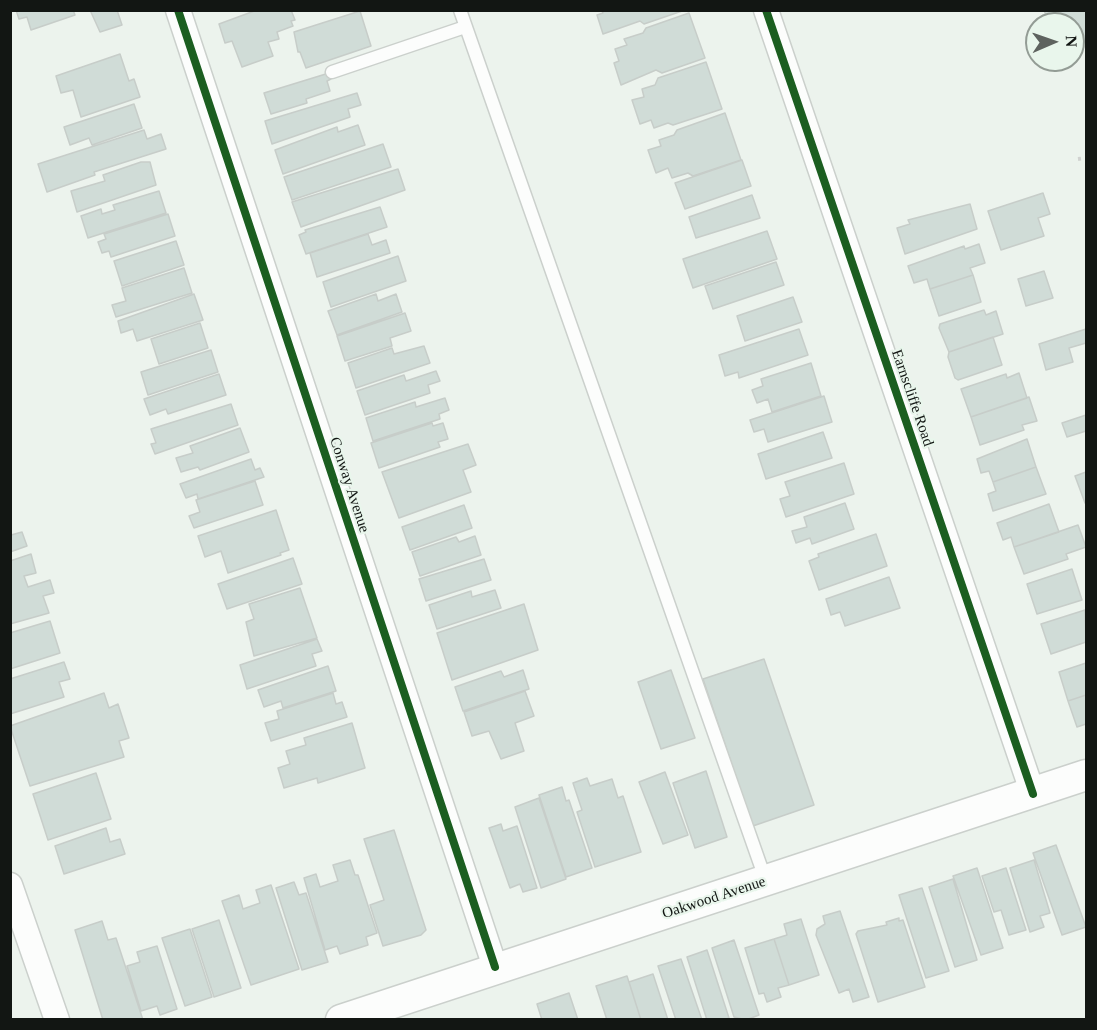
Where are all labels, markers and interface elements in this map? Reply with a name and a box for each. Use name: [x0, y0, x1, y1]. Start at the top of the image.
north arrow: [1025, 12, 1085, 72]
text: N: [1063, 35, 1080, 47]
street label: Earnscliffe Road: [887, 347, 937, 449]
street label: Conway Avenue: [325, 435, 373, 535]
street label: Oakwood Avenue: [660, 873, 768, 923]

